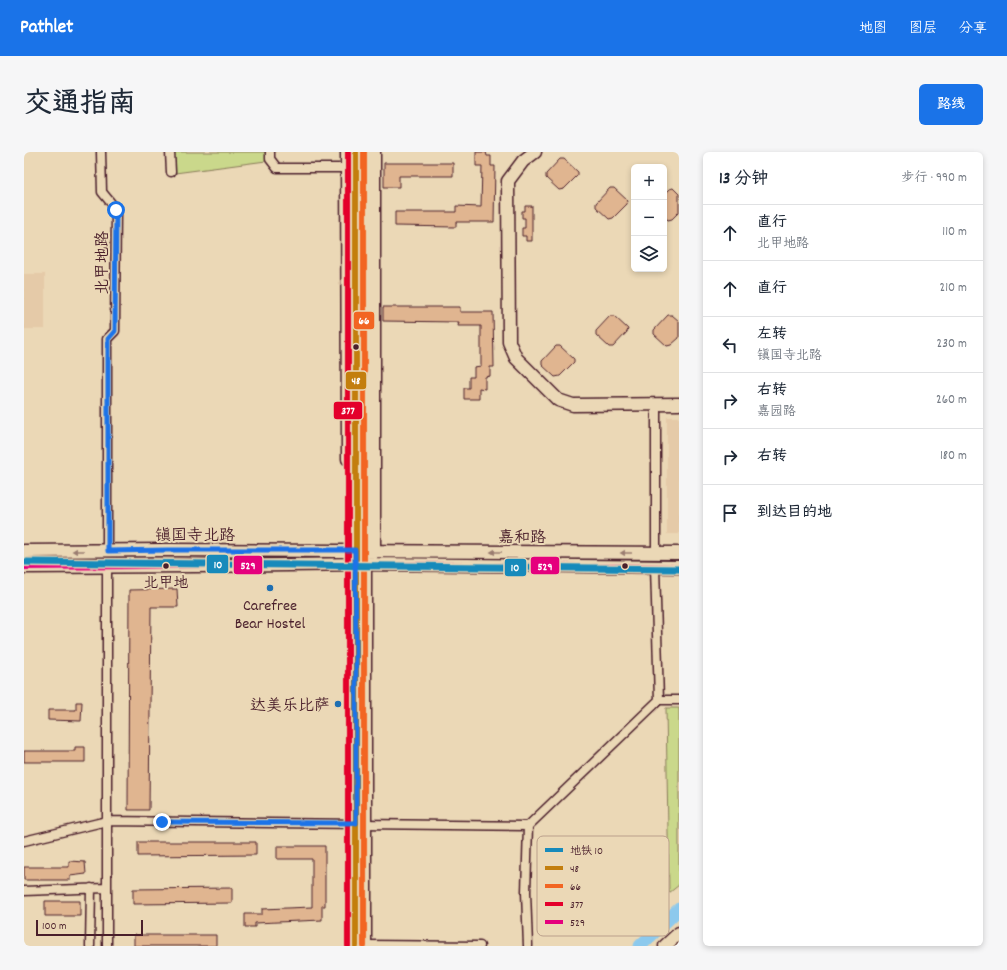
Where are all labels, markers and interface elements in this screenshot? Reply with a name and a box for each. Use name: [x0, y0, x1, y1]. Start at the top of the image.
text: Pathlet: [20, 15, 73, 42]
text: 地图: [859, 19, 887, 39]
text: 图层: [909, 19, 937, 39]
text: 分享: [959, 19, 987, 39]
button: 路线: [919, 84, 983, 125]
text: 交通指南: [24, 86, 136, 126]
map controls: [631, 164, 667, 272]
button: +: [631, 164, 667, 200]
text: 13 分钟: [719, 168, 768, 192]
text: 步行 · 990 m: [901, 169, 967, 188]
button: −: [631, 200, 667, 236]
route start: [107, 201, 125, 219]
text: 直行: [757, 212, 787, 234]
icon: ahead: [719, 222, 741, 244]
text: 110 m: [942, 223, 967, 242]
street label: 北甲地路: [92, 231, 115, 295]
text: 北甲地路: [757, 235, 809, 254]
button: layers: [631, 236, 667, 272]
icon: ahead: [719, 278, 741, 300]
text: 直行: [757, 278, 787, 300]
text: 210 m: [939, 279, 967, 298]
line badge: 66: [353, 311, 375, 330]
text: 66: [359, 314, 370, 330]
text: 左转: [757, 324, 787, 346]
icon: left: [719, 334, 741, 356]
text: 230 m: [937, 335, 967, 354]
unlabelled marker: [351, 342, 361, 352]
text: 镇国寺北路: [757, 347, 822, 366]
line badge: 48: [345, 371, 367, 390]
text: 48: [352, 374, 361, 390]
text: 右转: [757, 380, 787, 402]
icon: right: [719, 390, 741, 412]
text: 260 m: [936, 391, 967, 410]
line badge: 377: [333, 401, 363, 420]
text: 嘉园路: [757, 403, 796, 422]
text: 377: [341, 404, 355, 420]
icon: right: [719, 446, 741, 468]
text: 右转: [757, 446, 787, 468]
text: 180 m: [940, 447, 967, 466]
icon: arrive: [719, 502, 741, 524]
text: 到达目的地: [757, 502, 832, 524]
street label: 镇国寺北路: [155, 525, 235, 548]
street label: 嘉和路: [498, 527, 546, 550]
one-way arrow: [71, 548, 84, 554]
one-way arrow: [489, 549, 502, 555]
one-way arrow: [619, 550, 632, 556]
line badge: 10: [206, 554, 229, 574]
line badge: 529: [233, 555, 263, 575]
line badge: 529: [530, 556, 560, 575]
text: 10: [214, 558, 222, 574]
line badge: 10: [504, 558, 527, 577]
text: 529: [241, 559, 255, 575]
text: 529: [538, 560, 552, 576]
marker: 北甲地: [161, 561, 171, 571]
text: 10: [511, 561, 519, 577]
unlabelled marker: [620, 561, 630, 571]
place label: 北甲地: [143, 573, 189, 595]
marker: Carefree Bear Hostel: [265, 583, 275, 593]
place label: Carefree Bear Hostel: [235, 595, 305, 636]
place label: 达美乐比萨: [250, 695, 330, 718]
marker: 达美乐比萨: [333, 699, 343, 709]
route end: [153, 813, 171, 831]
legend: [537, 836, 669, 936]
text: 地铁 10: [570, 844, 603, 860]
text: 48: [570, 862, 579, 878]
text: 66: [570, 880, 581, 896]
text: 377: [570, 898, 583, 914]
text: 529: [570, 916, 585, 932]
scale bar: [36, 918, 143, 937]
text: 100 m: [42, 919, 66, 935]

